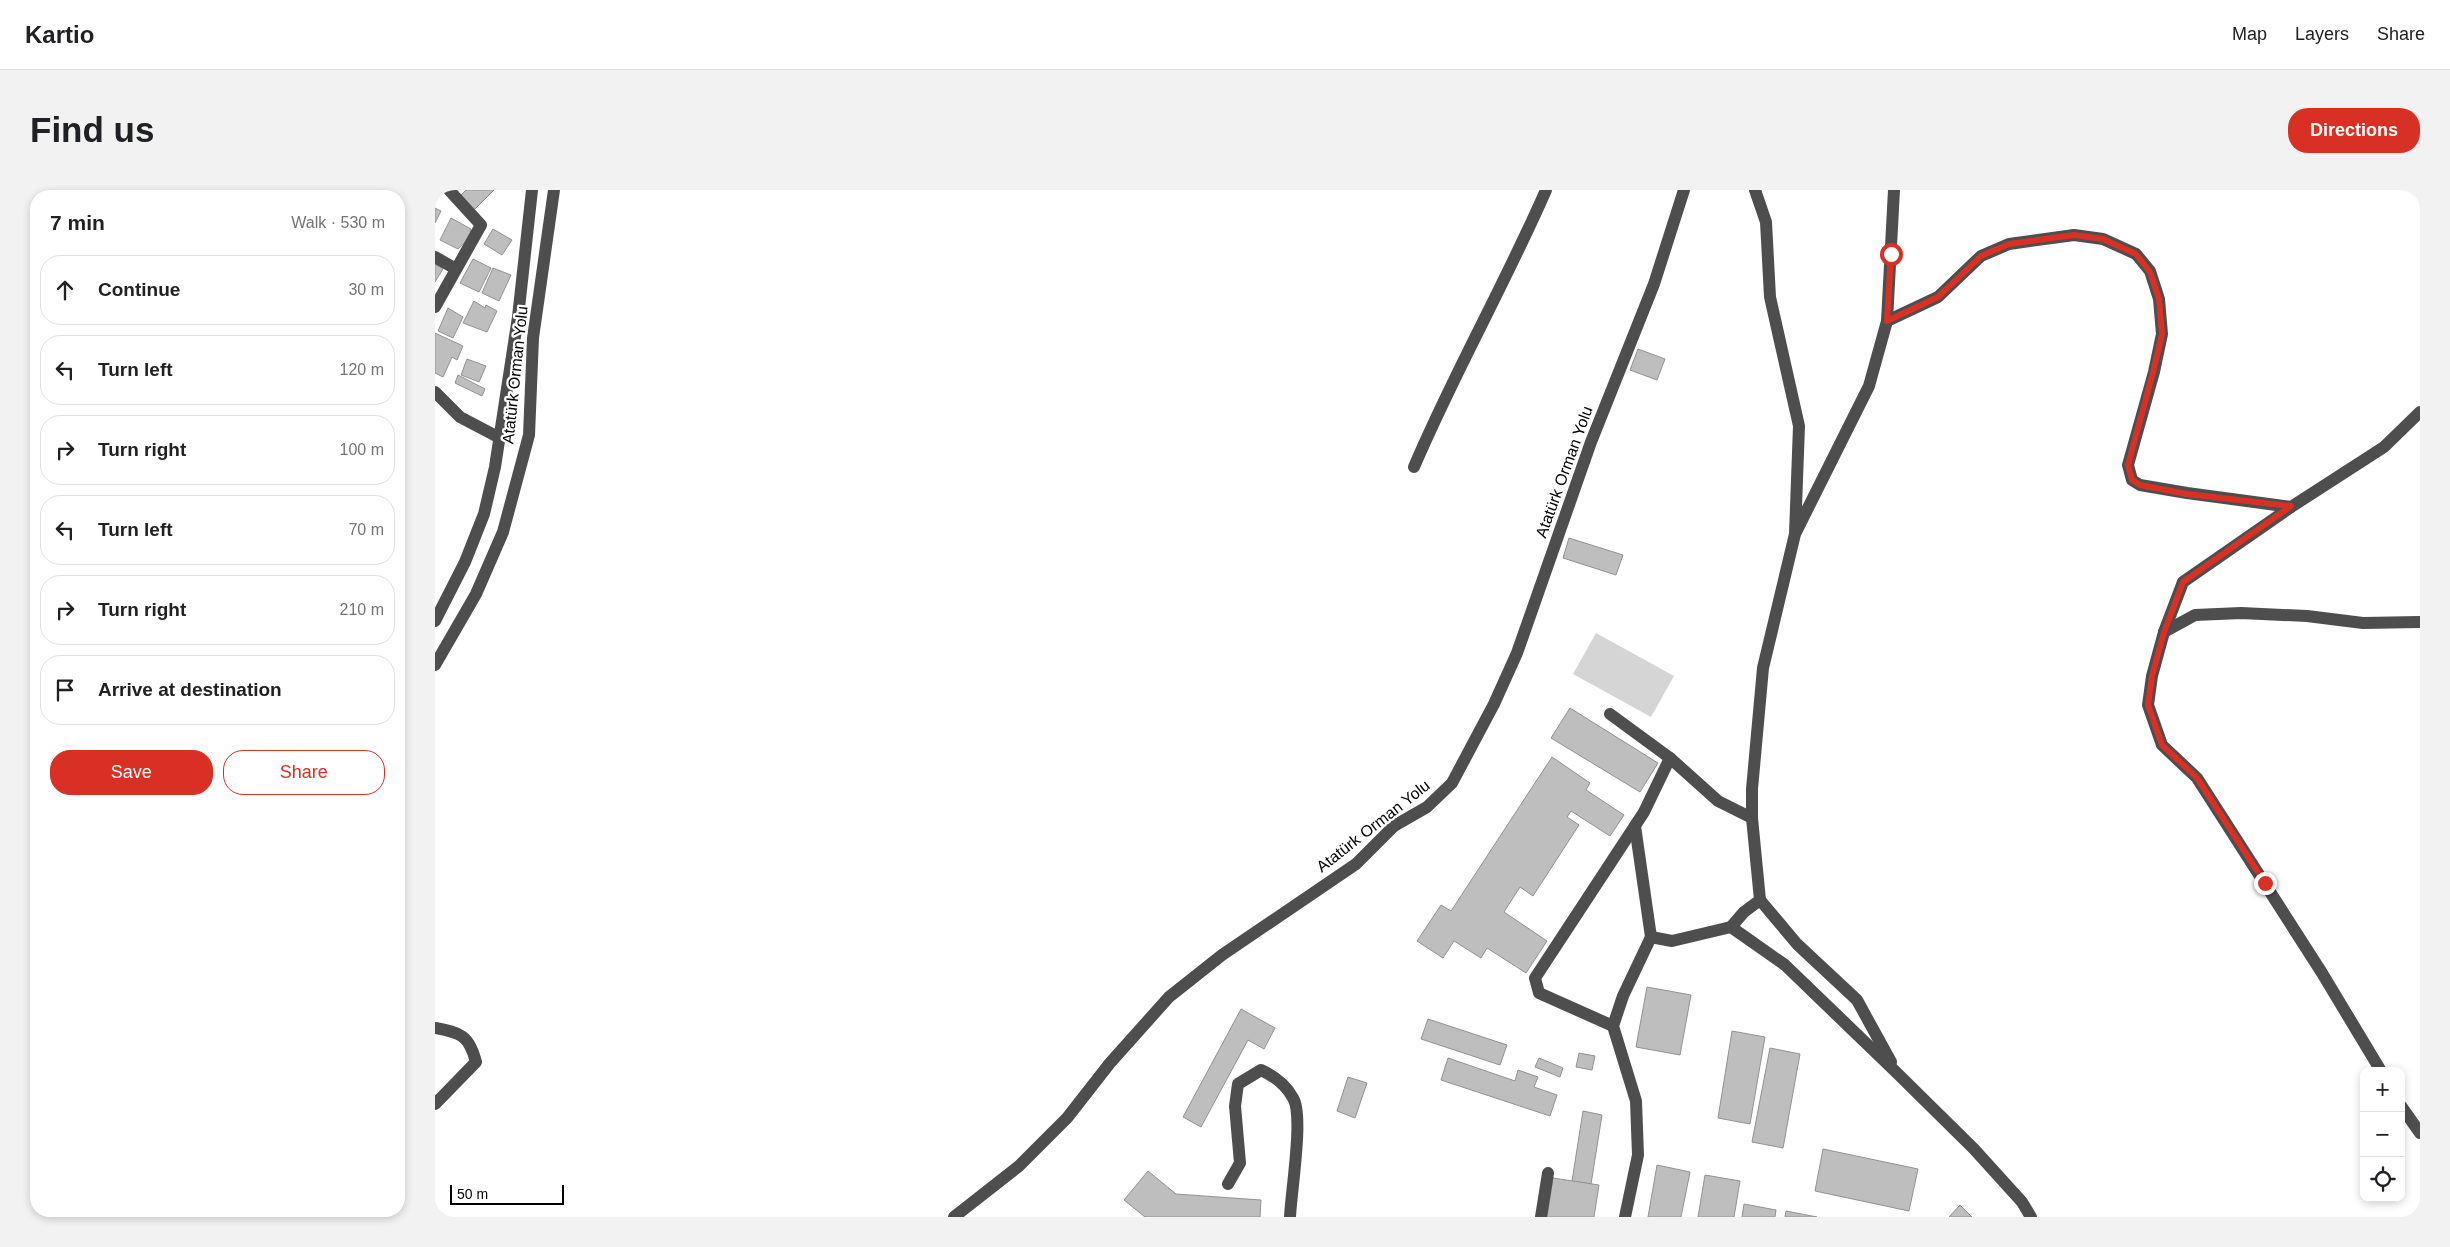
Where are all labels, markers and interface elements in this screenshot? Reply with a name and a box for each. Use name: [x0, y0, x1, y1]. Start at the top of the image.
text: Kartio: [25, 21, 94, 48]
text: Map: [2232, 24, 2267, 44]
text: Layers: [2295, 24, 2349, 44]
text: Share: [2377, 24, 2425, 44]
button: Directions: [2288, 108, 2420, 153]
text: Find us: [30, 110, 154, 149]
text: 7 min: [50, 211, 105, 234]
text: Walk · 530 m: [291, 214, 385, 231]
route start: [1880, 243, 1903, 266]
icon: ahead: [51, 276, 79, 304]
text: Continue: [98, 279, 180, 300]
text: 30 m: [348, 281, 384, 298]
street label: Atatürk Orman Yolu: [499, 305, 531, 445]
icon: left: [51, 356, 79, 384]
text: Turn left: [98, 359, 173, 380]
text: 120 m: [340, 361, 384, 378]
street label: Atatürk Orman Yolu: [1532, 404, 1596, 540]
icon: right: [51, 436, 79, 464]
text: Turn right: [98, 439, 186, 460]
text: 100 m: [340, 441, 384, 458]
icon: left: [51, 516, 79, 544]
text: Turn left: [98, 519, 173, 540]
text: 70 m: [348, 521, 384, 538]
icon: right: [51, 596, 79, 624]
text: Turn right: [98, 599, 186, 620]
text: 210 m: [340, 601, 384, 618]
icon: arrive: [51, 676, 79, 704]
text: Arrive at destination: [98, 679, 282, 700]
button: Save: [50, 750, 213, 795]
button: Share: [223, 750, 385, 795]
street label: Atatürk Orman Yolu: [1313, 777, 1433, 875]
route end: [2254, 872, 2277, 895]
map controls: [2360, 1067, 2405, 1202]
button: +: [2360, 1067, 2405, 1112]
button: −: [2360, 1112, 2405, 1157]
button: locate: [2360, 1157, 2405, 1202]
scale bar: [450, 1182, 564, 1205]
text: 50 m: [457, 1186, 488, 1202]

